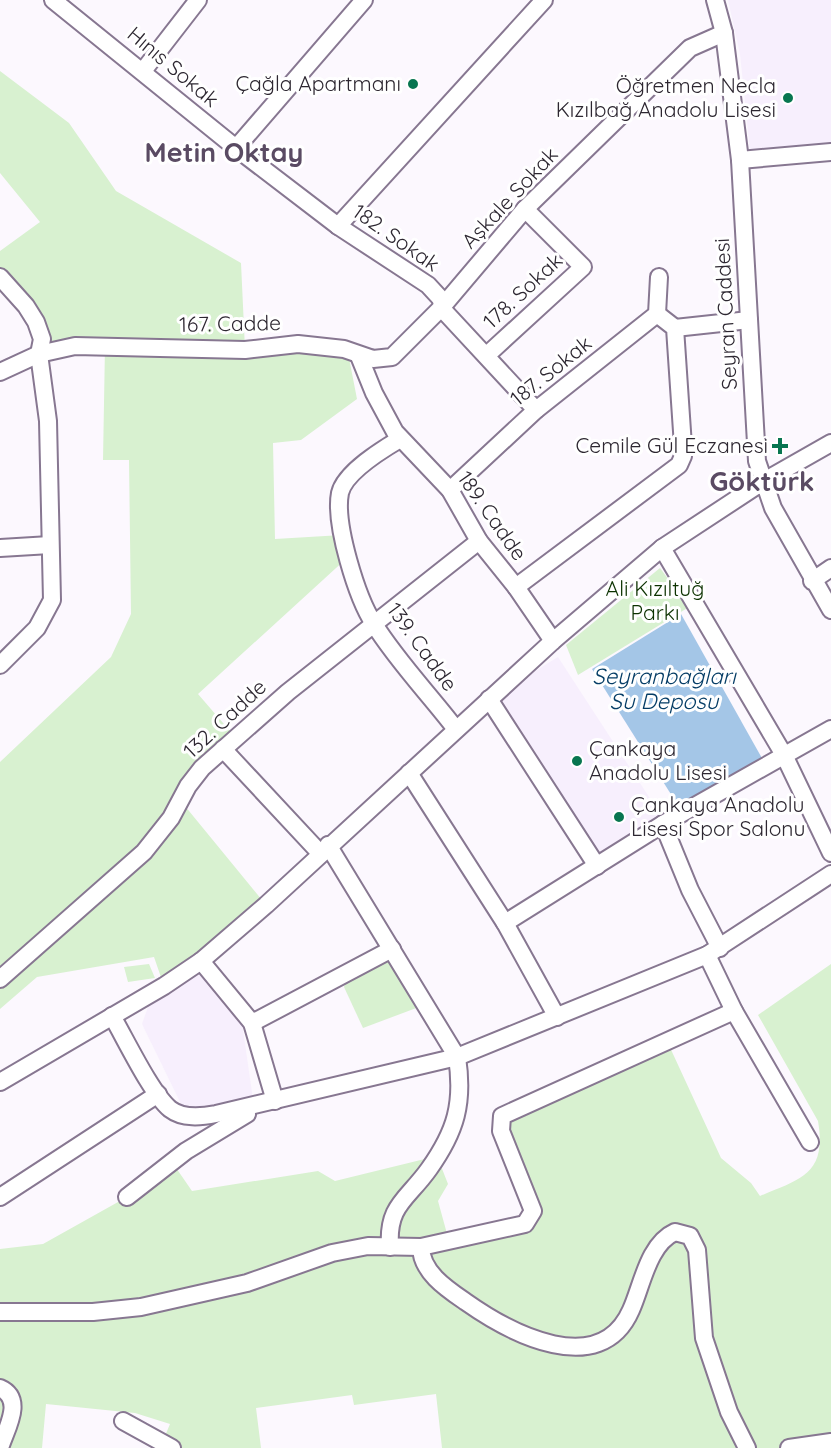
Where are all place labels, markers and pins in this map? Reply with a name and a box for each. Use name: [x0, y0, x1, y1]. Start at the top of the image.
place label: Çağla Apartmanı: [235, 70, 401, 96]
place label: Öğretmen Necla Kızılbağ Anadolu Lisesi: [556, 72, 776, 122]
marker: Çağla Apartmanı: [406, 77, 420, 91]
marker: Öğretmen Necla Kızılbağ Anadolu Lisesi: [781, 91, 795, 105]
place label: Cemile Gül Eczanesi: [576, 432, 768, 458]
marker: Cemile Gül Eczanesi: [773, 439, 787, 453]
place label: Çankaya Anadolu Lisesi: [589, 735, 727, 785]
marker: Çankaya Anadolu Lisesi: [570, 754, 584, 768]
place label: Çankaya Anadolu Lisesi Spor Salonu: [631, 791, 805, 841]
marker: Çankaya Anadolu Lisesi Spor Salonu: [612, 810, 626, 824]

